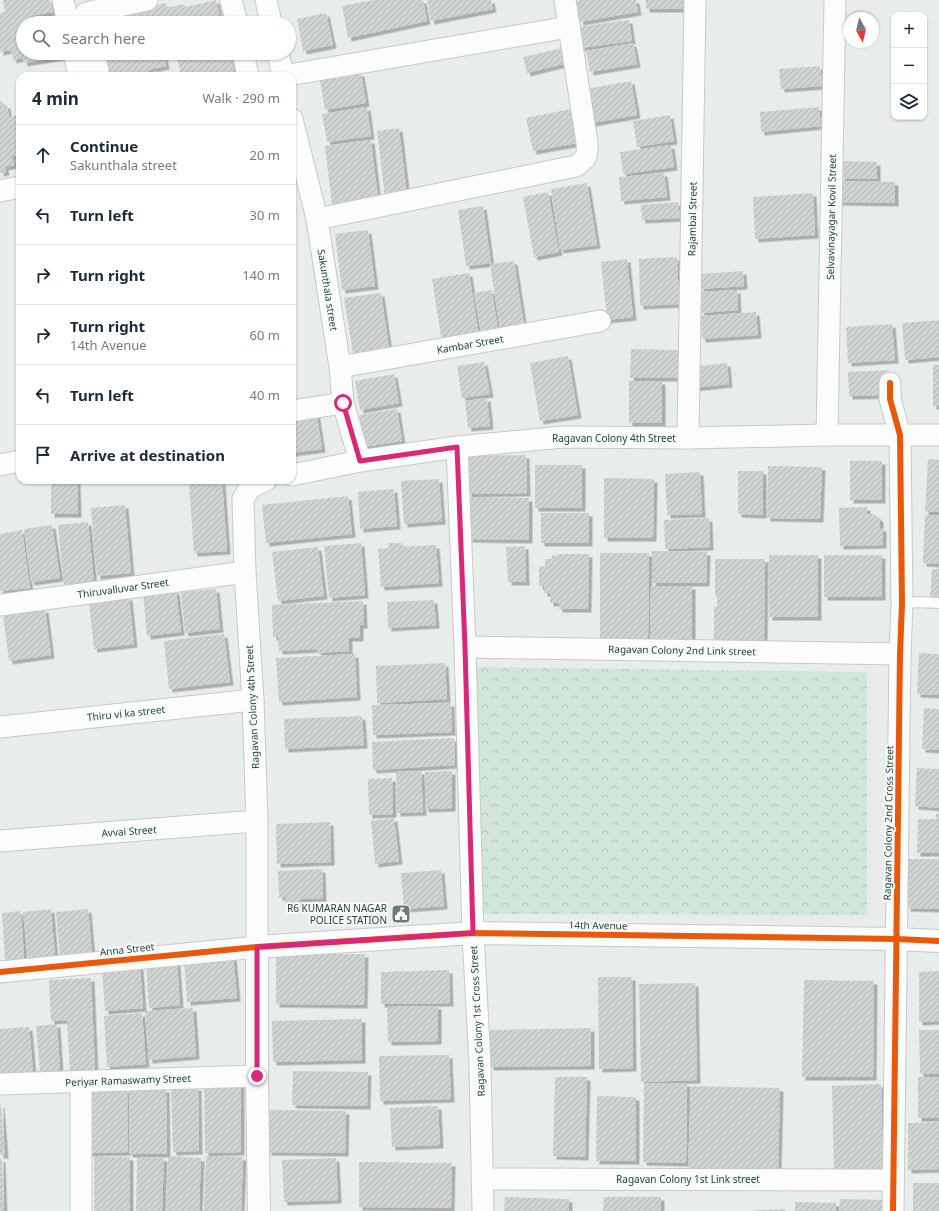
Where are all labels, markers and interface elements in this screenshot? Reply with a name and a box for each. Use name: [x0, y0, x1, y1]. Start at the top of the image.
north arrow: [843, 12, 879, 48]
map controls: [891, 12, 927, 120]
button: +: [891, 12, 927, 48]
search box: [16, 16, 296, 60]
icon: search: [30, 27, 52, 49]
text: Search here: [62, 28, 145, 48]
button: −: [891, 48, 927, 84]
button: layers: [891, 84, 927, 120]
text: 4 min: [32, 87, 79, 110]
text: Walk · 290 m: [202, 89, 280, 107]
text: Continue: [70, 136, 138, 156]
icon: ahead: [32, 144, 54, 166]
text: 20 m: [250, 146, 280, 164]
street label: Selvavinayagar Kovil Street: [823, 154, 839, 280]
text: Sakunthala street: [70, 156, 177, 174]
street label: Rajambal Street: [684, 181, 700, 256]
icon: left: [32, 204, 54, 226]
text: Turn left: [70, 205, 134, 225]
text: 30 m: [250, 206, 280, 224]
street label: Sakunthala street: [315, 248, 341, 332]
icon: right: [32, 264, 54, 286]
text: Turn right: [70, 265, 145, 285]
text: 140 m: [242, 266, 280, 284]
text: Turn right: [70, 316, 145, 336]
icon: right: [32, 324, 54, 346]
text: 60 m: [250, 326, 280, 344]
street label: Kambar Street: [436, 331, 505, 357]
text: 14th Avenue: [70, 336, 147, 354]
icon: left: [32, 384, 54, 406]
text: Turn left: [70, 385, 134, 405]
text: 40 m: [250, 386, 280, 404]
route start: [334, 394, 352, 412]
street label: Ragavan Colony 4th Street: [552, 431, 676, 445]
icon: arrive: [32, 444, 54, 466]
text: Arrive at destination: [70, 445, 225, 465]
street label: Thiruvalluvar Street: [76, 575, 170, 601]
street label: Ragavan Colony 2nd Link street: [608, 642, 756, 658]
street label: Ragavan Colony 4th Street: [242, 644, 262, 769]
street label: Thiru vi ka street: [86, 702, 166, 724]
street label: Ragavan Colony 2nd Cross Street: [880, 745, 896, 901]
street label: Avvai Street: [101, 822, 157, 840]
place label: R6 KUMARAN NAGAR POLICE STATION: [287, 901, 388, 927]
public building icon: R6 KUMARAN NAGAR POLICE STATION: [390, 903, 412, 925]
street label: 14th Avenue: [568, 917, 628, 933]
street label: Anna Street: [99, 939, 155, 959]
street label: Ragavan Colony 1st Cross Street: [466, 945, 488, 1097]
route end: [248, 1067, 266, 1085]
street label: Periyar Ramaswamy Street: [65, 1071, 192, 1089]
street label: Ragavan Colony 1st Link street: [616, 1172, 760, 1186]

